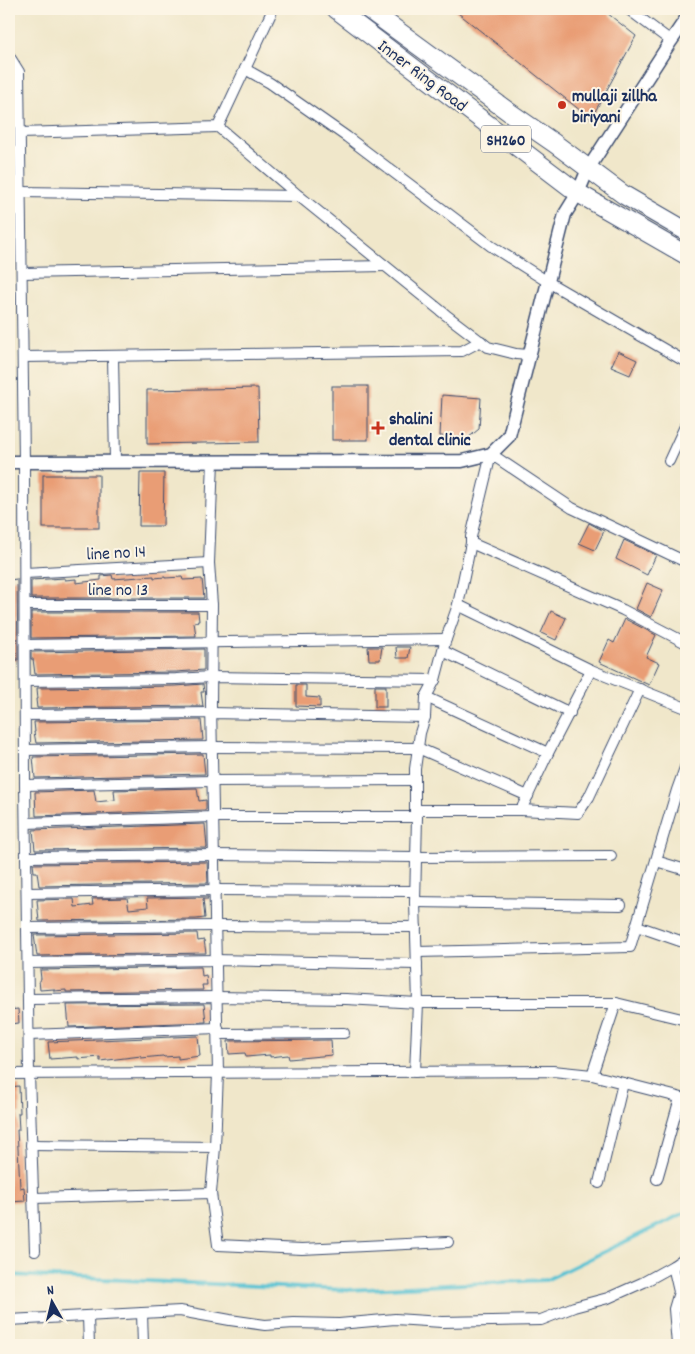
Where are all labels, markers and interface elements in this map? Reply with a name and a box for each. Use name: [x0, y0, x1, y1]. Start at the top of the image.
street label: Inner Ring Road: [371, 35, 472, 119]
place label: mullaji zillha biriyani: [572, 85, 657, 131]
marker: mullaji zillha biriyani: [556, 99, 568, 111]
road number: SH260: [481, 126, 531, 152]
place label: shalini dental clinic: [389, 408, 471, 454]
marker: shalini dental clinic: [371, 421, 385, 435]
street label: line no 14: [86, 540, 147, 569]
street label: line no 13: [88, 579, 148, 604]
north arrow: [28, 1276, 78, 1326]
text: N: [46, 1281, 55, 1301]

